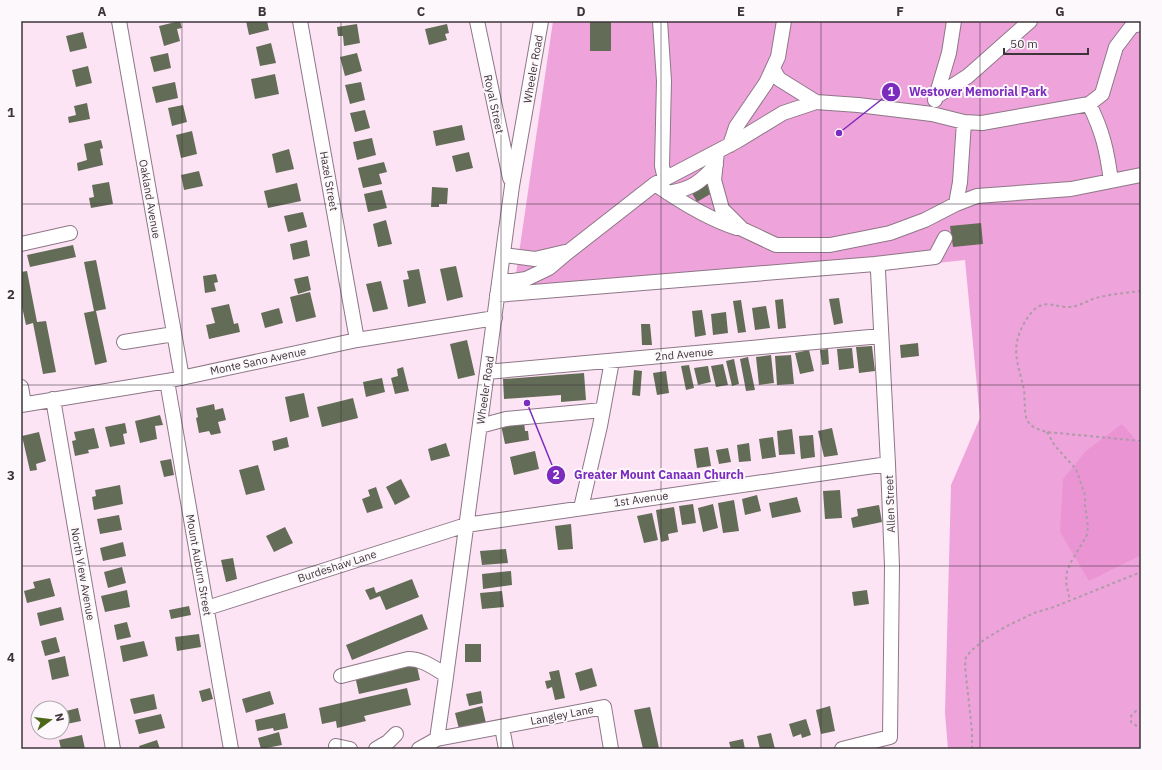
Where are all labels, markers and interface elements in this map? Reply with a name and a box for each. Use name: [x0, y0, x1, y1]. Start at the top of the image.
text: A: [98, 3, 107, 20]
text: B: [258, 3, 267, 20]
text: C: [417, 3, 426, 20]
text: D: [576, 3, 586, 20]
text: E: [737, 3, 745, 20]
text: F: [896, 3, 904, 20]
text: G: [1055, 3, 1065, 20]
scale bar: [1004, 30, 1088, 56]
street label: Wheeler Road: [520, 34, 546, 104]
text: 50 m: [1010, 36, 1038, 51]
street label: Royal Street: [481, 73, 507, 135]
callout: Westover Memorial Park: [881, 80, 1055, 104]
text: 1: [887, 84, 895, 99]
text: Westover Memorial Park: [909, 84, 1047, 99]
text: 1: [7, 104, 15, 121]
street label: Hazel Street: [317, 150, 341, 212]
street label: Oakland Avenue: [136, 158, 164, 240]
text: 2: [7, 286, 15, 303]
street label: Monte Sano Avenue: [209, 344, 307, 378]
street label: 2nd Avenue: [654, 344, 714, 364]
street label: Wheeler Road: [473, 355, 497, 425]
callout: Greater Mount Canaan Church: [546, 463, 751, 487]
text: 3: [7, 467, 15, 484]
text: 2: [552, 467, 560, 482]
text: Greater Mount Canaan Church: [574, 467, 744, 482]
street label: Allen Street: [882, 475, 898, 533]
street label: 1st Avenue: [613, 488, 669, 510]
street label: Mount Auburn Street: [183, 513, 215, 617]
street label: North View Avenue: [68, 527, 98, 621]
street label: Burdeshaw Lane: [296, 547, 378, 585]
text: 4: [7, 649, 15, 666]
north arrow: [30, 700, 70, 740]
street label: Langley Lane: [529, 702, 595, 728]
text: N: [52, 712, 67, 723]

